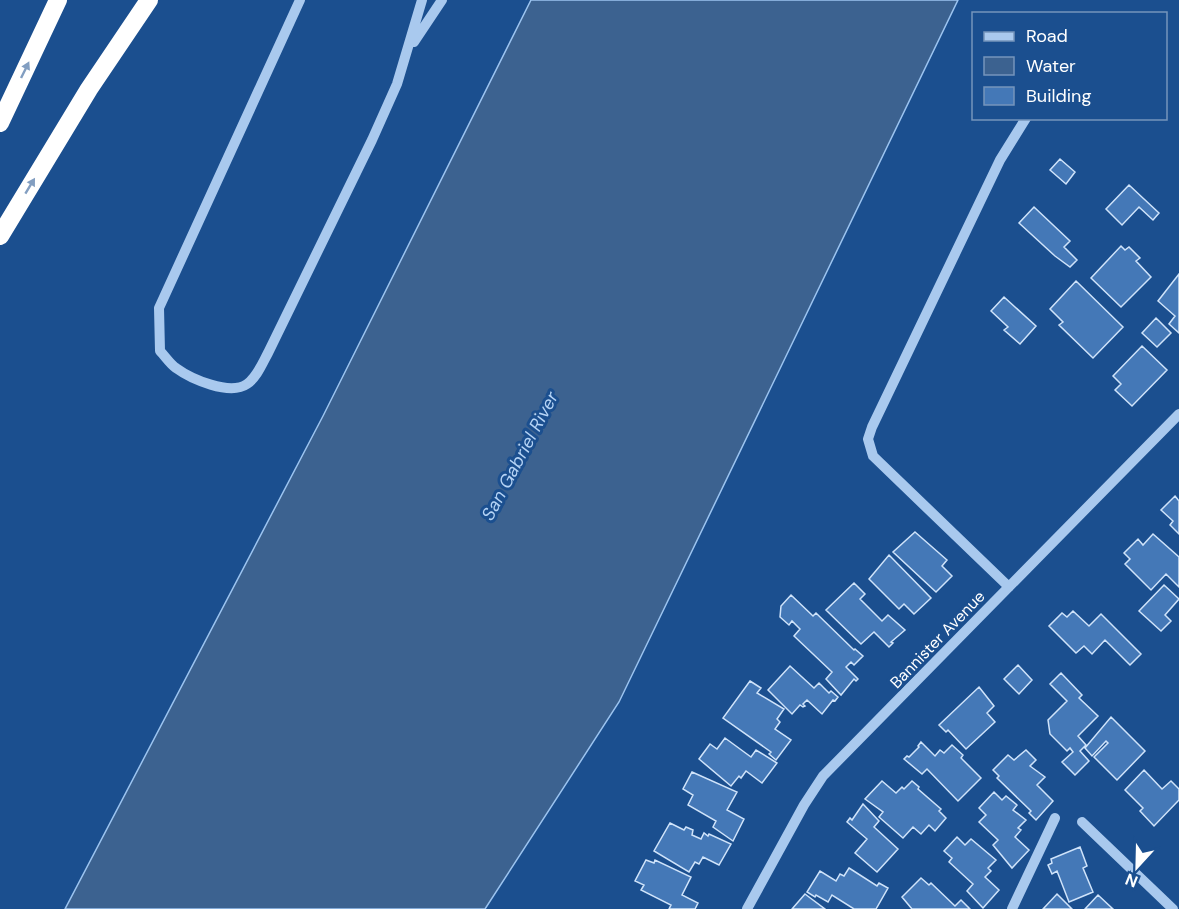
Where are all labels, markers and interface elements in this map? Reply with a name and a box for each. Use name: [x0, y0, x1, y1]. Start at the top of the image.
legend: [972, 12, 1167, 120]
text: Road: [1026, 24, 1068, 48]
text: Water: [1026, 54, 1076, 78]
one-way arrow: [20, 61, 30, 79]
text: Building: [1026, 84, 1091, 108]
one-way arrow: [25, 178, 36, 194]
water label: San Gabriel River: [476, 386, 565, 525]
street label: Bannister Avenue: [885, 586, 989, 693]
north arrow: [1107, 837, 1167, 897]
text: N: [1122, 869, 1141, 892]

